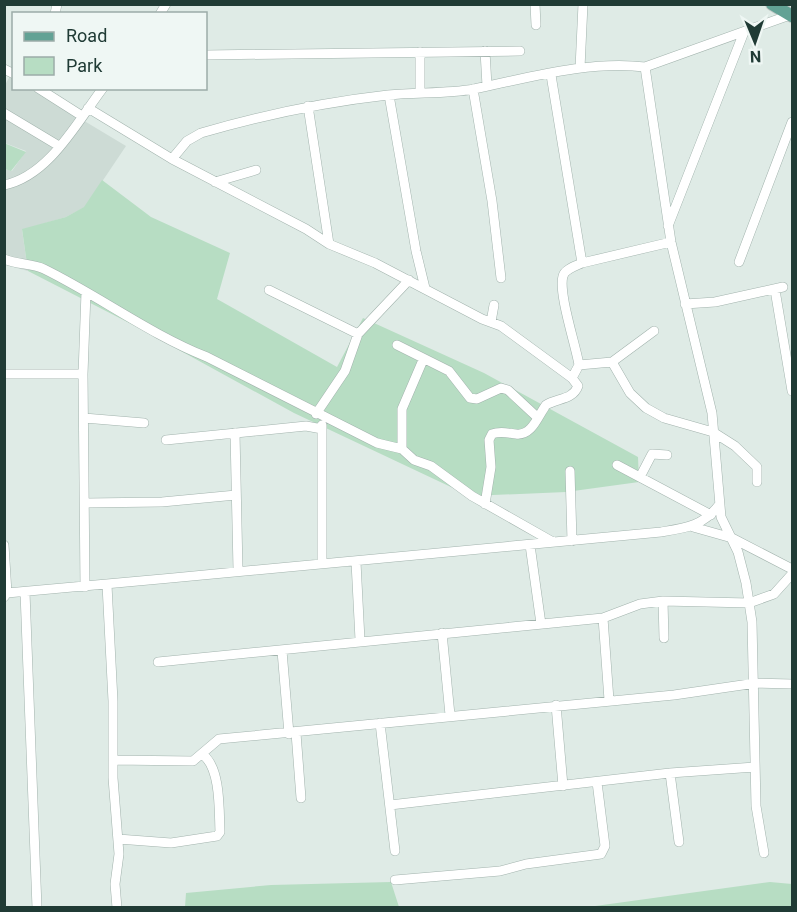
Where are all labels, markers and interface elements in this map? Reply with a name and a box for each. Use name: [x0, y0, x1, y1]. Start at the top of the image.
legend: [12, 12, 207, 90]
north arrow: [725, 12, 785, 72]
text: Road: [66, 25, 107, 46]
text: N: [750, 47, 761, 66]
text: Park: [66, 55, 103, 76]

